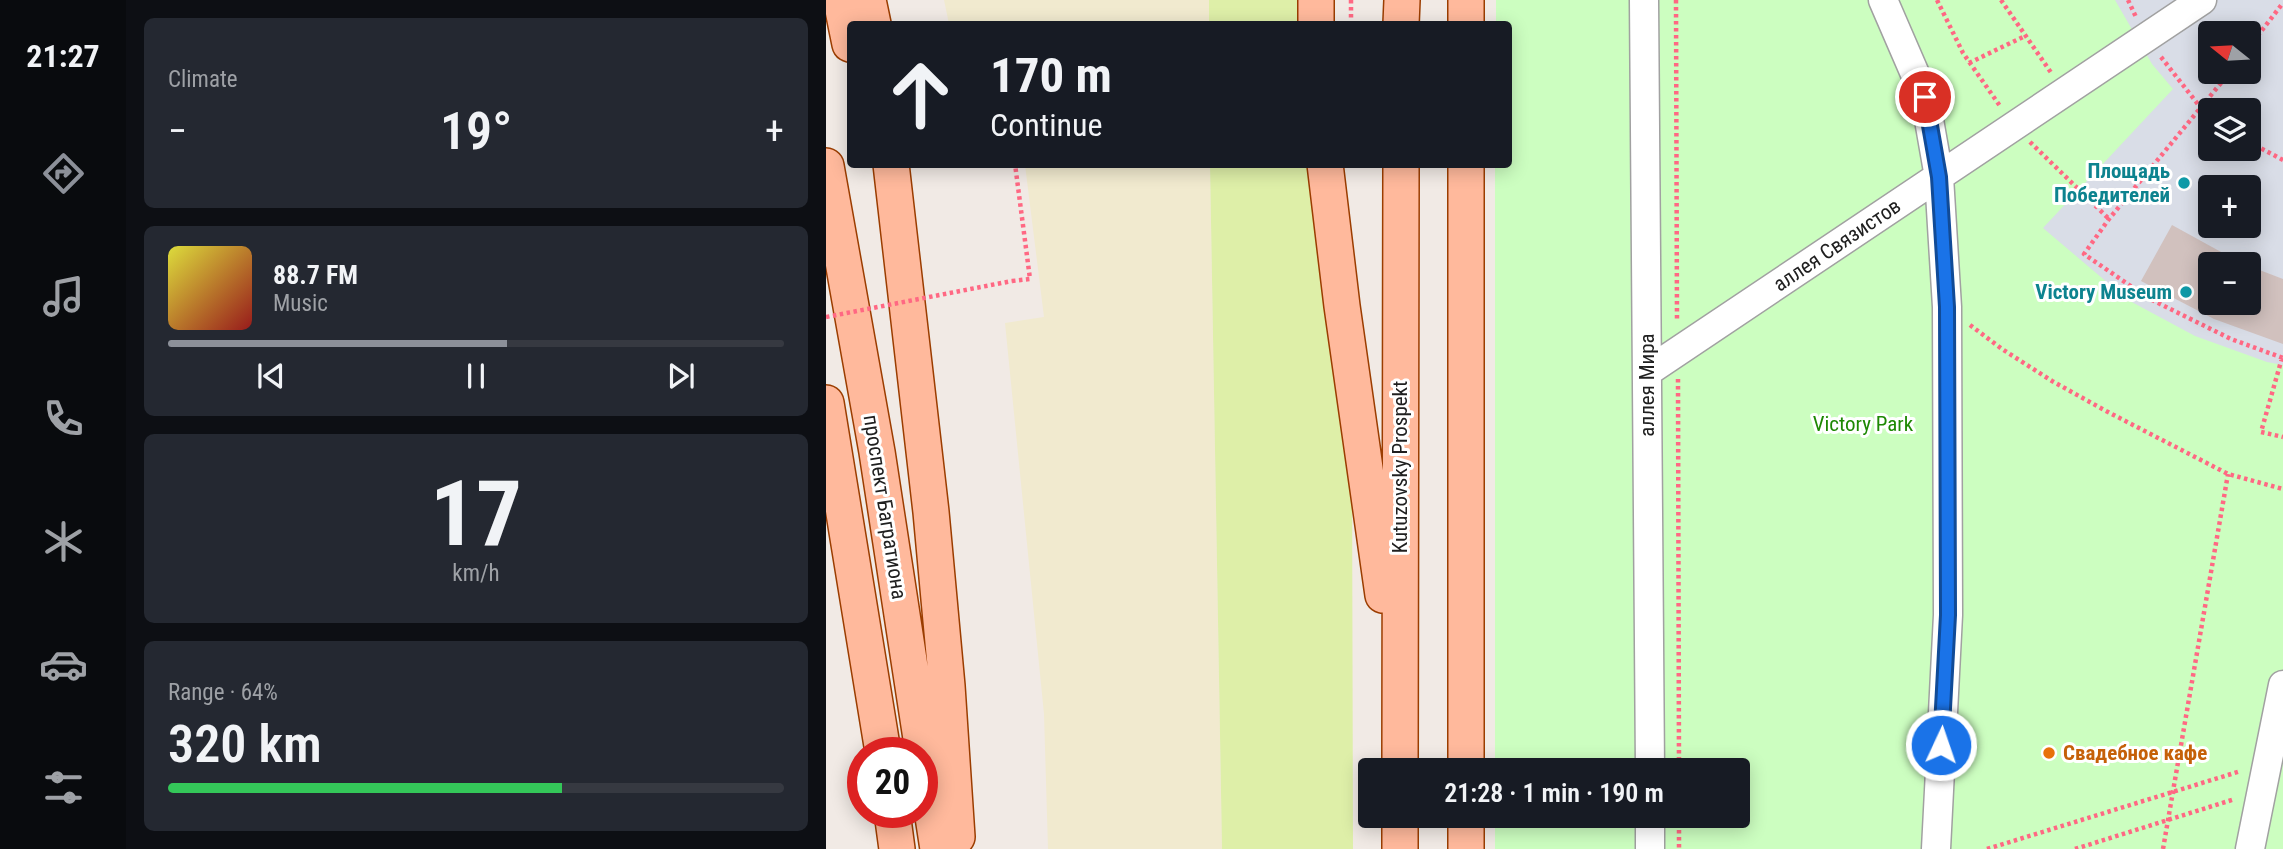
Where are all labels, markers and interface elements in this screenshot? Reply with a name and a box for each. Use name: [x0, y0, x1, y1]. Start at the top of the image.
north arrow: [2198, 21, 2261, 84]
map controls: [2198, 21, 2261, 315]
text: 21:27: [26, 37, 100, 75]
text: 170 m: [990, 47, 1112, 104]
icon: ahead: [875, 49, 966, 140]
text: Climate: [168, 66, 238, 93]
pin: [1895, 67, 1955, 127]
icon: arrive: [1906, 78, 1944, 116]
button: layers: [2198, 98, 2261, 161]
text: 19°: [440, 101, 512, 162]
text: Continue: [990, 106, 1102, 144]
text: −: [168, 109, 187, 153]
text: +: [765, 109, 784, 153]
icon: directions: [39, 149, 88, 198]
place label: Площадь Победителей: [2054, 159, 2170, 207]
marker: Площадь Победителей: [2176, 175, 2192, 191]
button: +: [2198, 175, 2261, 238]
street label: аллея Связистов: [1769, 194, 1905, 296]
button: −: [2198, 252, 2261, 315]
text: 88.7 FM: [273, 260, 358, 290]
icon: music: [39, 272, 88, 321]
place label: Victory Museum: [2035, 280, 2172, 304]
marker: Victory Museum: [2178, 284, 2194, 300]
text: Music: [273, 290, 328, 317]
street label: аллея Мира: [1635, 333, 1659, 437]
icon: previous: [252, 357, 290, 395]
icon: pause: [457, 357, 495, 395]
icon: next: [662, 357, 700, 395]
street label: Kutuzovsky Prospekt: [1388, 381, 1412, 553]
icon: phone: [39, 394, 88, 443]
park label: Victory Park: [1813, 412, 1914, 436]
street label: проспект Багратиона: [859, 413, 911, 601]
text: 17: [430, 461, 522, 567]
icon: climate: [39, 517, 88, 566]
text: km/h: [452, 560, 500, 587]
icon: car: [39, 640, 88, 689]
text: Range · 64%: [168, 679, 278, 706]
position arrow: [1904, 708, 1978, 782]
text: 320 km: [168, 714, 322, 775]
speed limit sign: 20: [847, 737, 938, 828]
place label: Свадебное кафе: [2063, 741, 2207, 765]
marker: Свадебное кафе: [2041, 745, 2057, 761]
icon: filters: [39, 763, 88, 812]
text: 21:28 · 1 min · 190 m: [1444, 778, 1664, 808]

